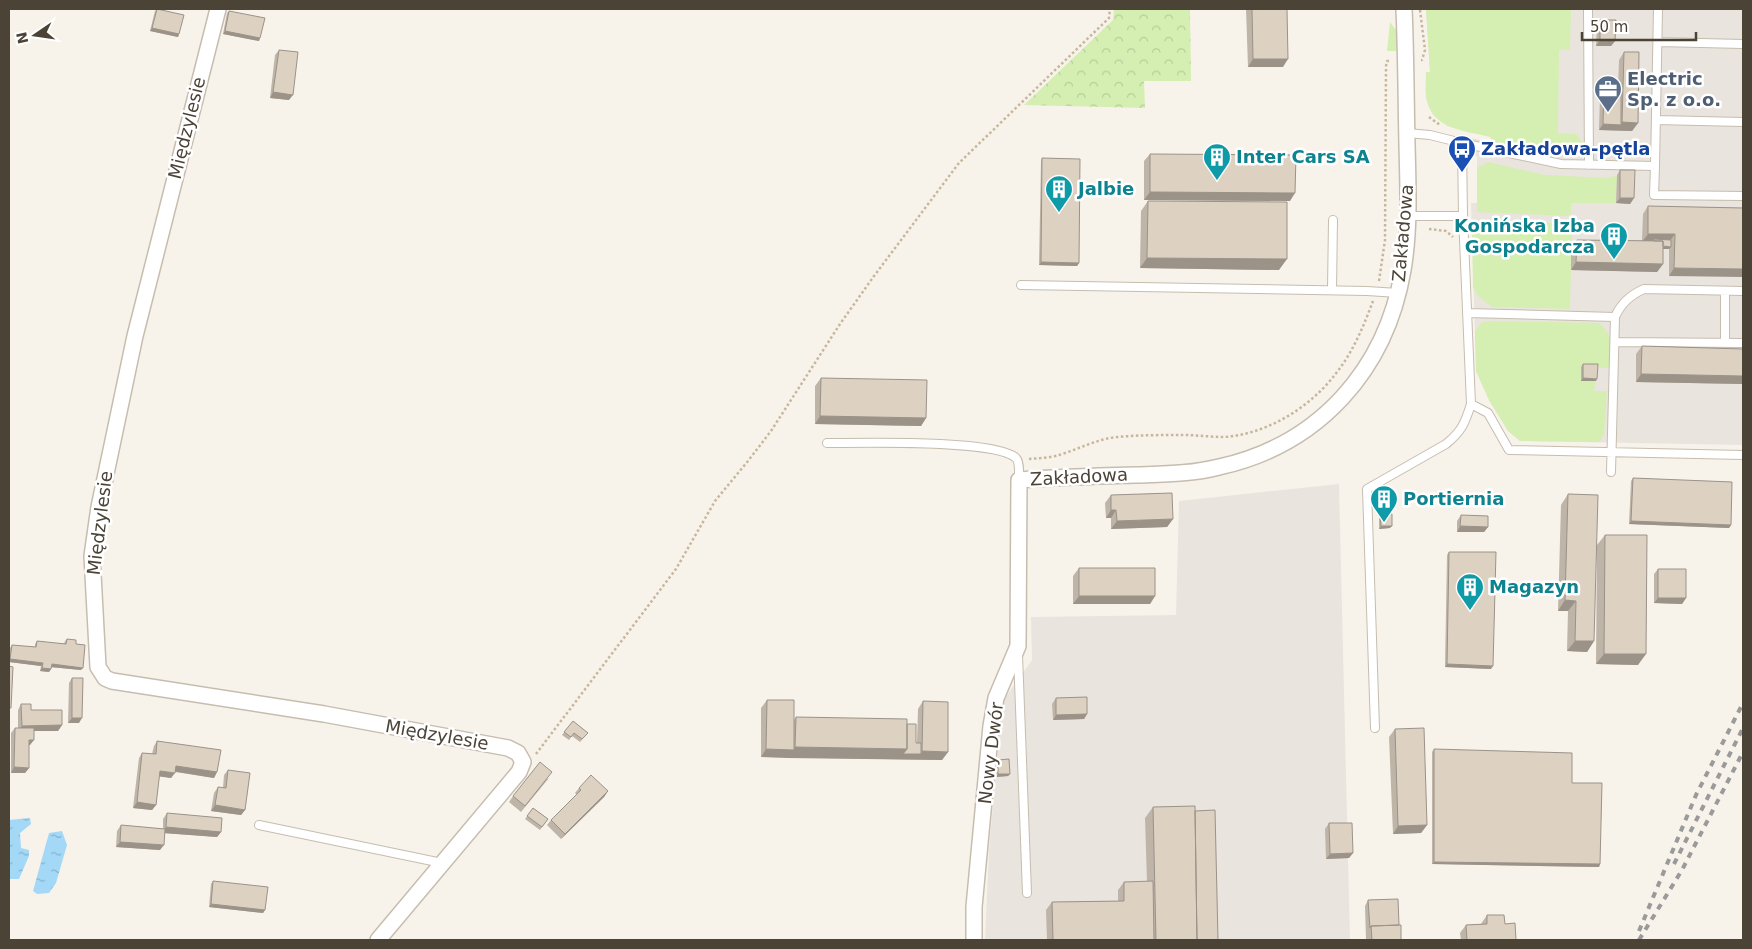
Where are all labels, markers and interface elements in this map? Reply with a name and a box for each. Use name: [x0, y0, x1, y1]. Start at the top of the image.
north arrow: [10, 10, 60, 60]
scale bar: [1582, 10, 1696, 42]
text: 50 m: [1590, 18, 1628, 36]
text: N: [13, 30, 31, 45]
place label: Electric Sp. z o.o.: [1627, 68, 1721, 110]
office icon: Electric Sp. z o.o.: [1593, 74, 1623, 113]
street label: Międzylesie: [164, 75, 209, 181]
bus stop icon: Zakładowa-pętla: [1447, 134, 1477, 173]
place label: Zakładowa-pętla: [1481, 138, 1651, 159]
building icon: Inter Cars SA: [1202, 142, 1232, 181]
place label: Inter Cars SA: [1236, 146, 1370, 167]
building icon: Jalbie: [1044, 174, 1074, 213]
place label: Jalbie: [1076, 178, 1134, 199]
street label: Zakładowa: [1388, 183, 1417, 283]
place label: Konińska Izba Gospodarcza: [1454, 215, 1595, 257]
building icon: Konińska Izba Gospodarcza: [1599, 221, 1629, 260]
street label: Zakładowa: [1029, 463, 1129, 490]
street label: Międzylesie: [83, 470, 116, 576]
building icon: Portiernia: [1369, 484, 1399, 523]
place label: Portiernia: [1403, 488, 1504, 509]
building icon: Magazyn: [1455, 572, 1485, 611]
place label: Magazyn: [1489, 576, 1579, 597]
street label: Nowy Dwór: [974, 700, 1007, 805]
street label: Międzylesie: [384, 715, 490, 754]

